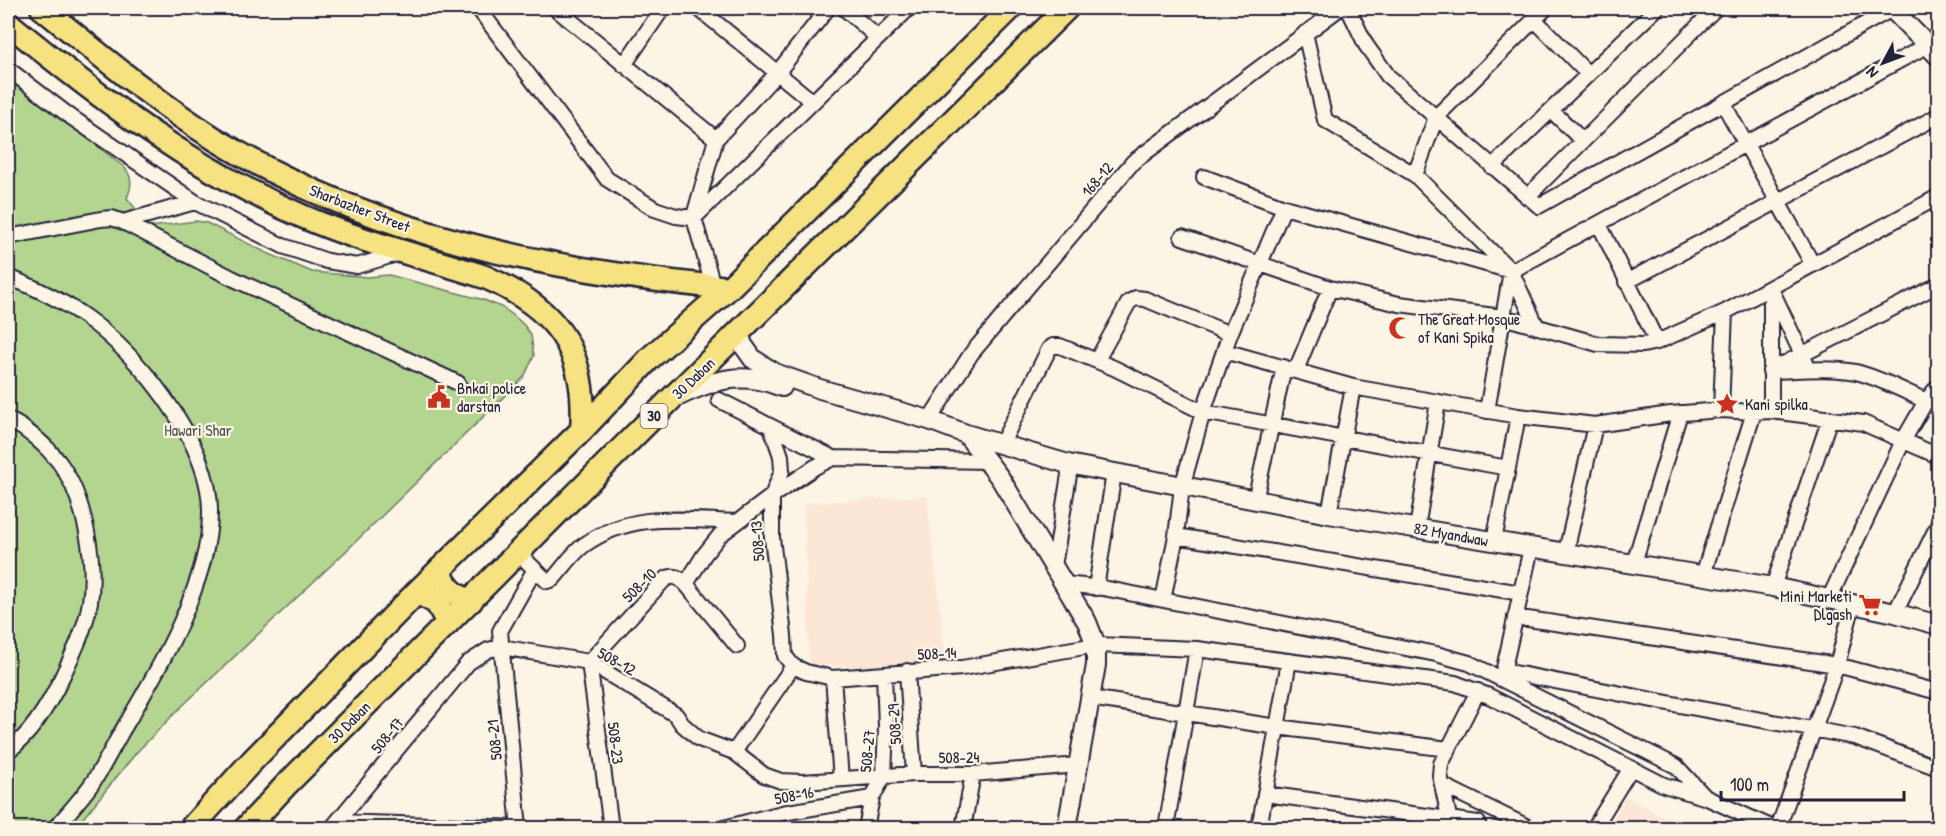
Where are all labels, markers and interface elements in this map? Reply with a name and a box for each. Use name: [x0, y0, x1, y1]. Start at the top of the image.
north arrow: [1853, 33, 1913, 93]
text: N: [1860, 62, 1883, 83]
street label: 168-12: [1076, 157, 1118, 201]
street label: Sharbazher Street: [306, 179, 414, 238]
place label: The Great Mosque of Kani Spika: [1418, 308, 1521, 348]
mosque icon: The Great Mosque of Kani Spika: [1387, 315, 1413, 341]
street label: 30 Daban: [667, 352, 719, 404]
place label: Bnkai police darstan: [457, 377, 527, 417]
public building icon: Bnkai police darstan: [426, 384, 452, 410]
place icon: Kani spilka: [1714, 391, 1740, 417]
place label: Kani spilka: [1745, 393, 1808, 415]
road number: 30: [640, 404, 668, 428]
park label: Hawari Shar: [164, 419, 232, 441]
street label: 82 Myandwaw: [1412, 517, 1490, 551]
street label: 508-13: [745, 520, 769, 562]
street label: 508-10: [617, 563, 661, 607]
place label: Mini Marketi Dlgash: [1780, 585, 1852, 625]
supermarket icon: Mini Marketi Dlgash: [1857, 592, 1883, 618]
street label: 508-14: [917, 641, 957, 665]
street label: 508-12: [594, 642, 641, 681]
street label: 30 Daban: [323, 696, 375, 748]
street label: 508-29: [882, 703, 906, 745]
street label: 508-17: [366, 712, 409, 758]
street label: 508-21: [481, 718, 507, 761]
street label: 508-23: [603, 721, 629, 765]
street label: 508-27: [854, 729, 880, 773]
street label: 508-24: [938, 746, 980, 768]
scale bar: [1721, 764, 1904, 802]
text: 100 m: [1730, 772, 1769, 797]
street label: 508-16: [772, 780, 816, 810]

